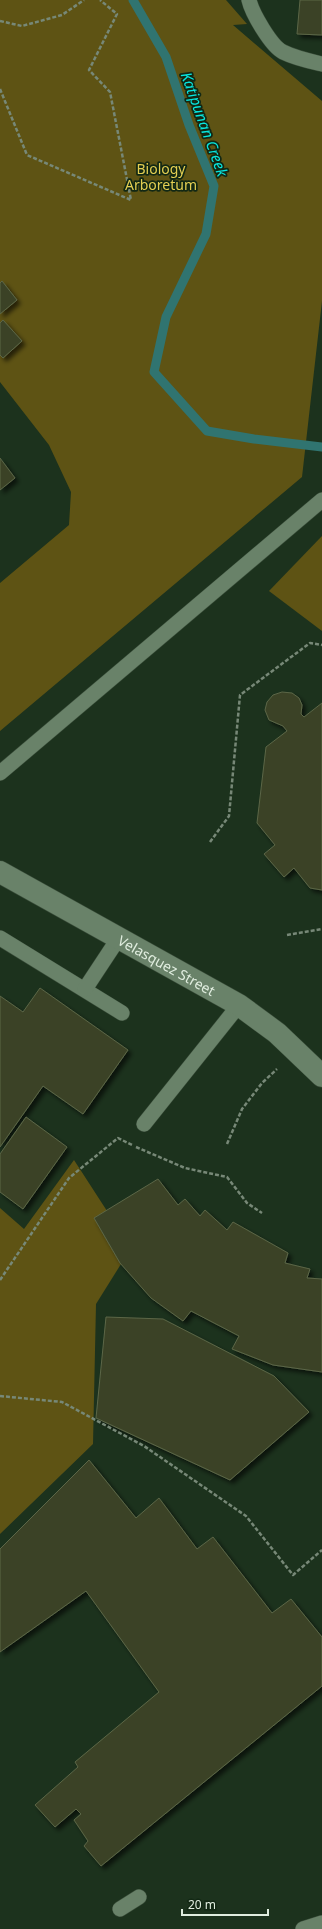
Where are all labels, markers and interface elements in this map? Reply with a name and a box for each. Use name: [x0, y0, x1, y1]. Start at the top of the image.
water label: Katipunan Creek: [177, 69, 233, 180]
park label: Biology Arboretum: [125, 159, 197, 194]
street label: Velasquez Street: [115, 930, 219, 1000]
scale bar: [182, 1891, 268, 1917]
text: 20 m: [188, 1896, 216, 1913]

